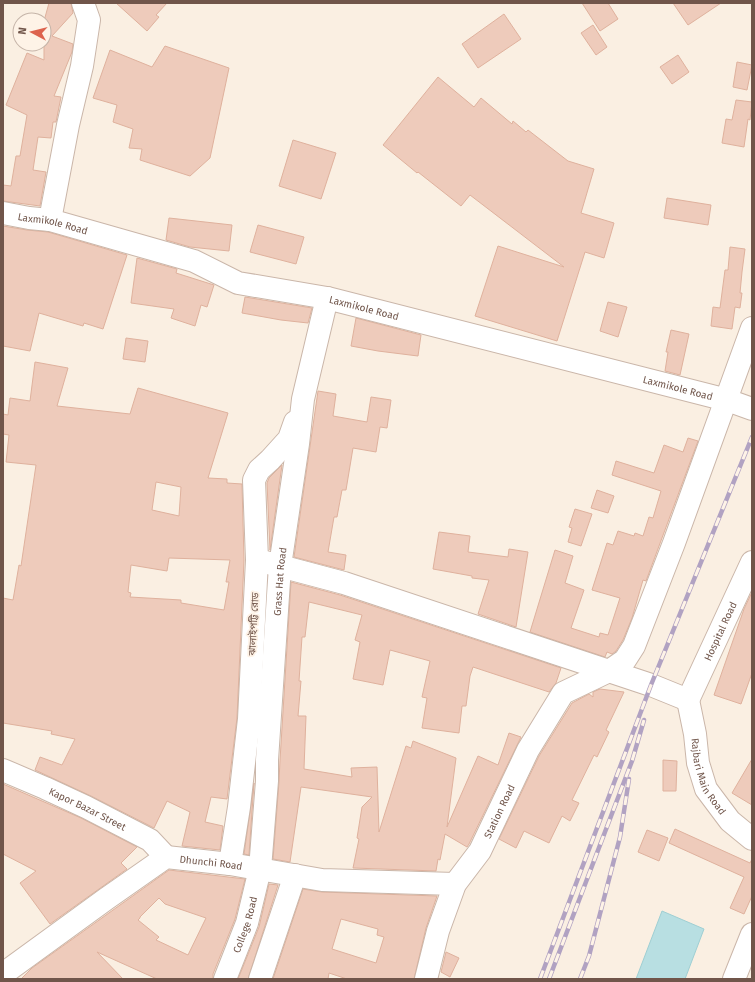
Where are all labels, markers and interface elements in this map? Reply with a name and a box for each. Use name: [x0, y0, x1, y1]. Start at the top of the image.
north arrow: [12, 12, 52, 52]
text: N: [16, 26, 29, 35]
street label: Laxmikole Road: [17, 211, 89, 237]
street label: Laxmikole Road: [328, 294, 400, 323]
street label: Laxmikole Road: [642, 374, 714, 403]
street label: Grass Hat Road: [272, 547, 290, 616]
street label: ঝালাইপট্টি রোড: [246, 591, 262, 657]
street label: Hospital Road: [702, 600, 740, 663]
street label: Rajbari Main Road: [688, 738, 728, 817]
street label: Station Road: [482, 783, 518, 840]
street label: Kapor Bazar Street: [47, 786, 128, 834]
street label: Dhunchi Road: [179, 854, 243, 873]
street label: College Road: [231, 895, 260, 955]

